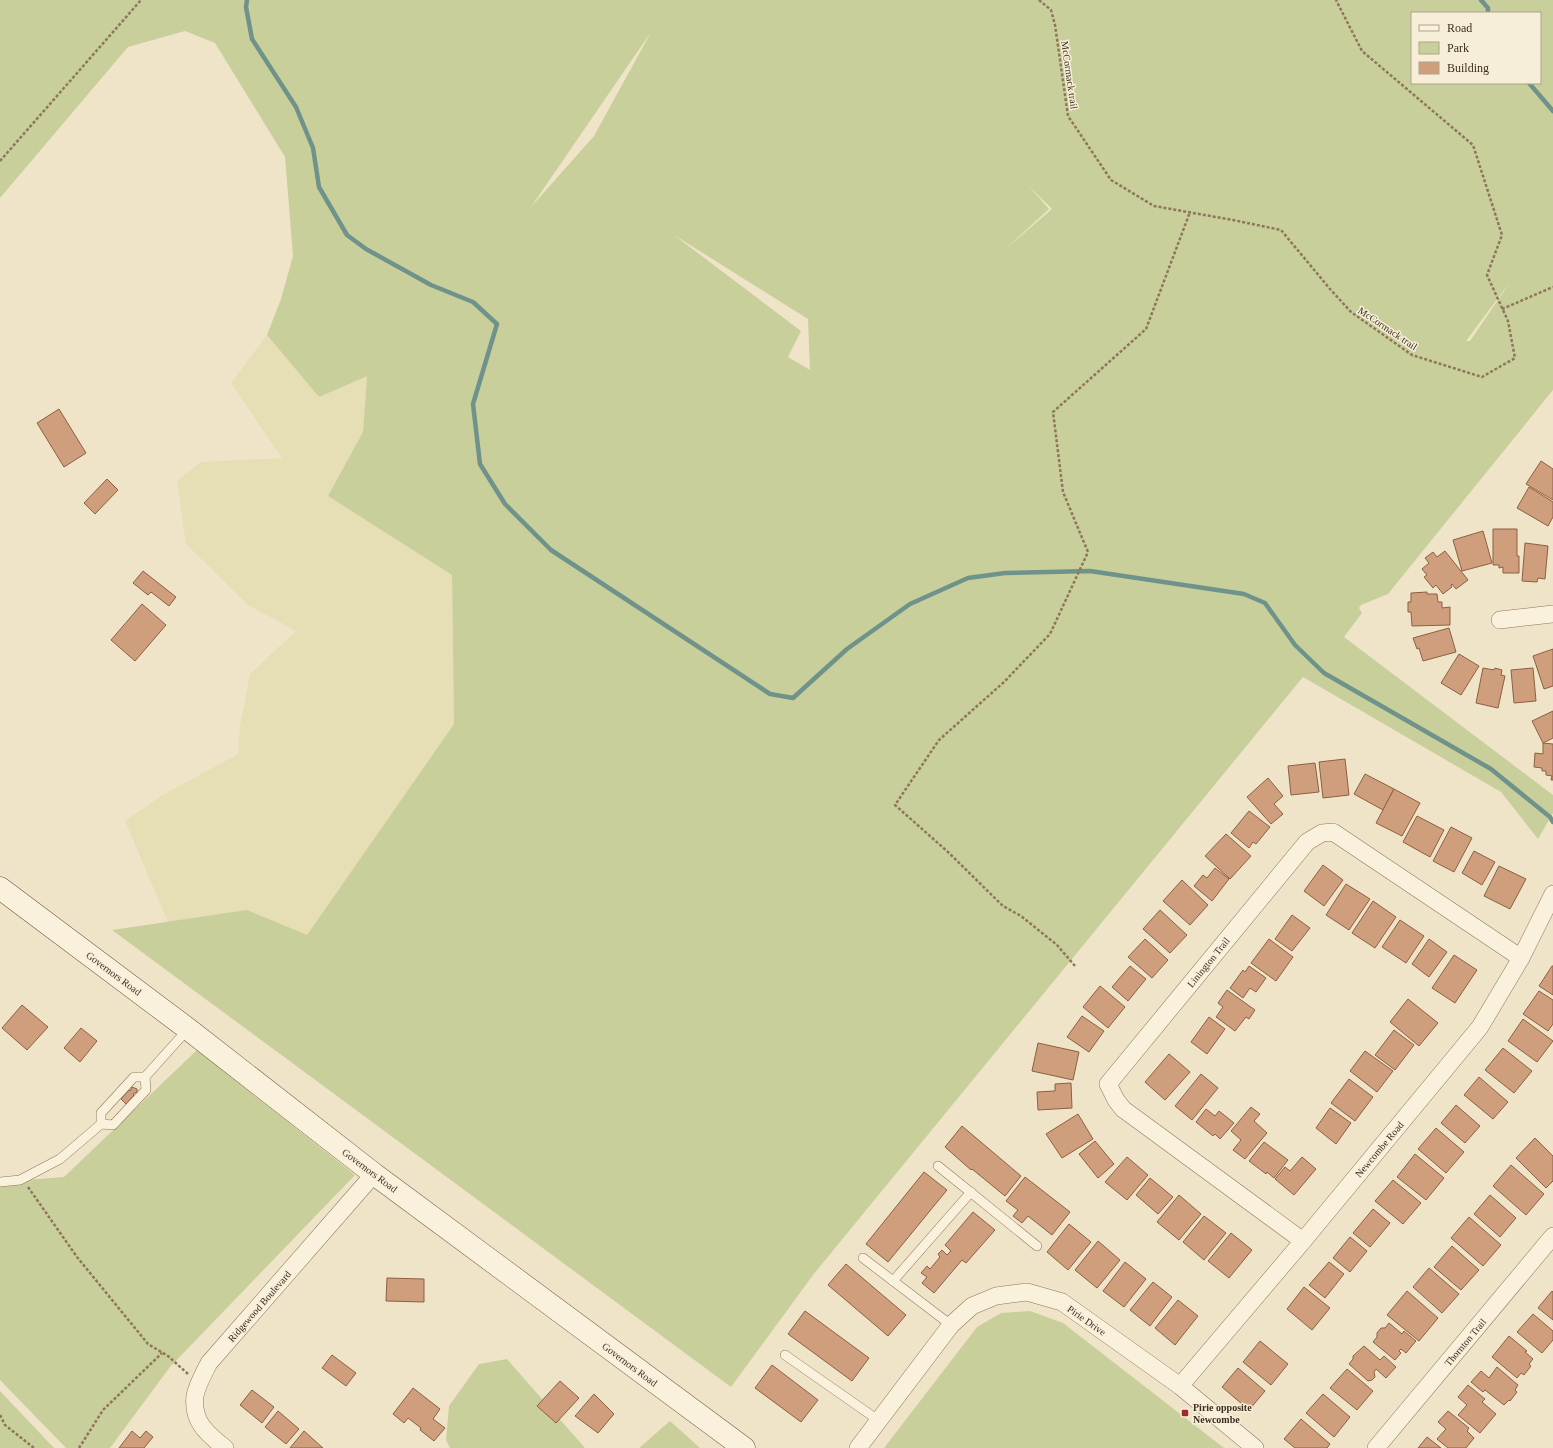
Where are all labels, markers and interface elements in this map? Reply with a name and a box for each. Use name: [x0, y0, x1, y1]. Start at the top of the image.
legend: [1411, 12, 1541, 84]
text: Road: [1447, 21, 1472, 35]
street label: McCormack trail: [1059, 40, 1080, 110]
text: Park: [1447, 41, 1469, 55]
text: Building: [1447, 61, 1489, 75]
street label: McCormack trail: [1356, 305, 1419, 352]
street label: Linington Trail: [1185, 935, 1232, 989]
street label: Governors Road: [84, 949, 143, 998]
street label: Newcombe Road: [1353, 1119, 1406, 1179]
street label: Governors Road: [340, 1146, 399, 1195]
street label: Ridgewood Boulevard: [226, 1269, 293, 1344]
street label: Pirie Drive: [1065, 1303, 1108, 1338]
street label: Thornton Trail: [1442, 1316, 1489, 1368]
street label: Governors Road: [600, 1340, 659, 1389]
place label: Pirie opposite Newcombe: [1193, 1402, 1252, 1425]
marker: Pirie opposite Newcombe: [1180, 1408, 1190, 1418]

